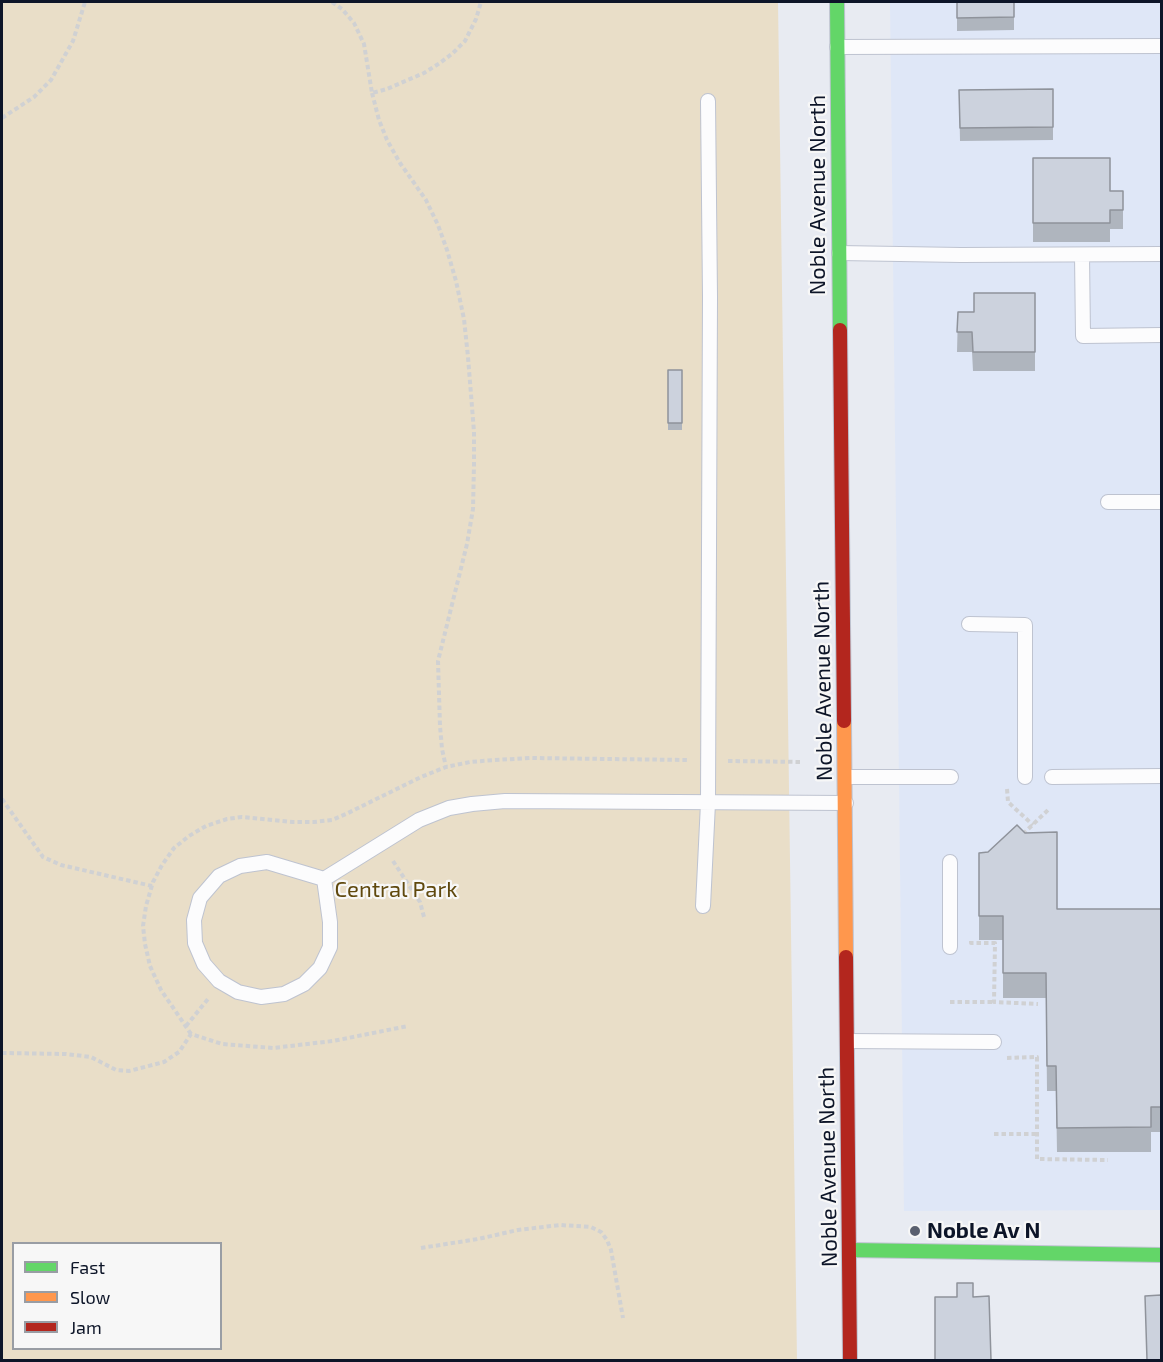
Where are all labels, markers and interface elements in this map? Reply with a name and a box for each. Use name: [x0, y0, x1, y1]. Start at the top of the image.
street label: Noble Avenue North: [805, 95, 831, 295]
street label: Noble Avenue North: [808, 581, 838, 781]
park label: Central Park: [335, 877, 457, 903]
street label: Noble Avenue North: [813, 1067, 843, 1267]
place label: Noble Av N: [927, 1218, 1040, 1244]
marker: Noble Av N: [908, 1224, 922, 1238]
legend: [12, 1242, 222, 1350]
text: Fast: [70, 1256, 105, 1278]
text: Slow: [70, 1286, 110, 1308]
text: Jam: [70, 1316, 102, 1338]

